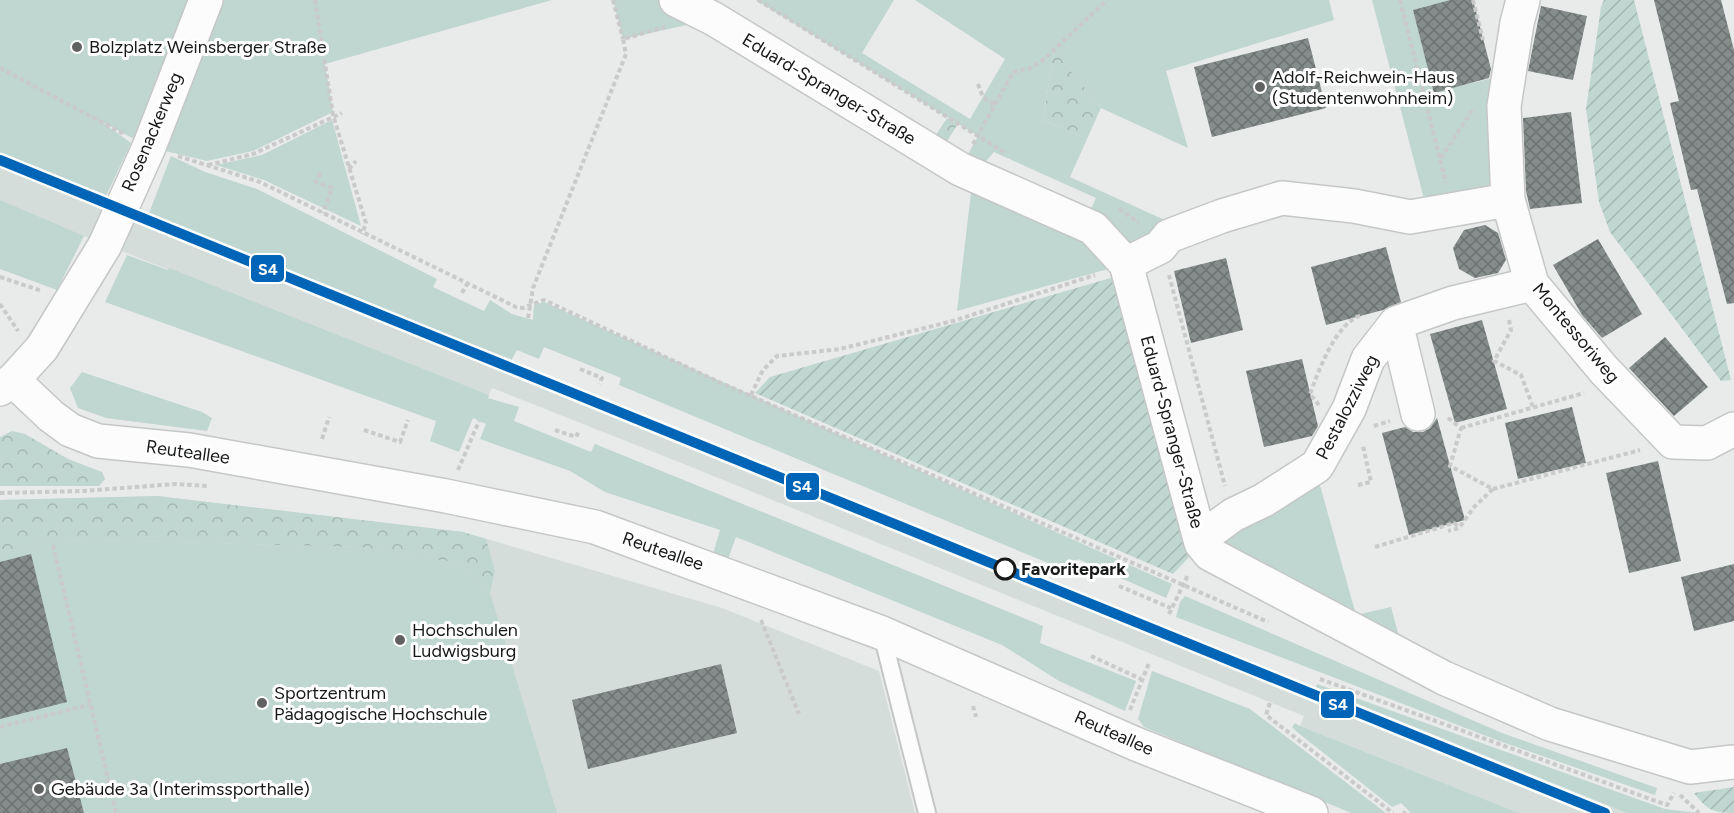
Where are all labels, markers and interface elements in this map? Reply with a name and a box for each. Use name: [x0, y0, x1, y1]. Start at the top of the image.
street label: Eduard-Spranger-Straße: [738, 28, 920, 150]
place label: Bolzplatz Weinsberger Straße: [89, 36, 327, 58]
marker: Bolzplatz Weinsberger Straße: [70, 40, 84, 54]
place label: Adolf-Reichwein-Haus (Studentenwohnheim): [1272, 66, 1455, 109]
street label: Rosenackerweg: [117, 69, 187, 195]
marker: Adolf-Reichwein-Haus (Studentenwohnheim): [1253, 80, 1267, 94]
line badge: S4: [250, 254, 285, 283]
text: S4: [258, 260, 278, 279]
street label: Montessoriweg: [1528, 278, 1624, 388]
street label: Eduard-Spranger-Straße: [1136, 333, 1208, 531]
street label: Pestalozziweg: [1311, 351, 1383, 463]
street label: Reuteallee: [145, 435, 232, 469]
line badge: S4: [785, 472, 820, 501]
text: S4: [792, 477, 812, 496]
street label: Reuteallee: [619, 527, 707, 575]
marker: Favoritepark: [994, 558, 1016, 580]
place label: Favoritepark: [1021, 558, 1126, 580]
place label: Hochschulen Ludwigsburg: [412, 619, 518, 662]
marker: Hochschulen Ludwigsburg: [393, 633, 407, 647]
place label: Sportzentrum Pädagogische Hochschule: [274, 682, 487, 725]
line badge: S4: [1320, 690, 1355, 719]
text: S4: [1328, 695, 1348, 714]
marker: Sportzentrum Pädagogische Hochschule: [255, 696, 269, 710]
street label: Reuteallee: [1071, 706, 1157, 760]
place label: Gebäude 3a (Interimssporthalle): [51, 778, 310, 800]
marker: Gebäude 3a (Interimssporthalle): [32, 782, 46, 796]

